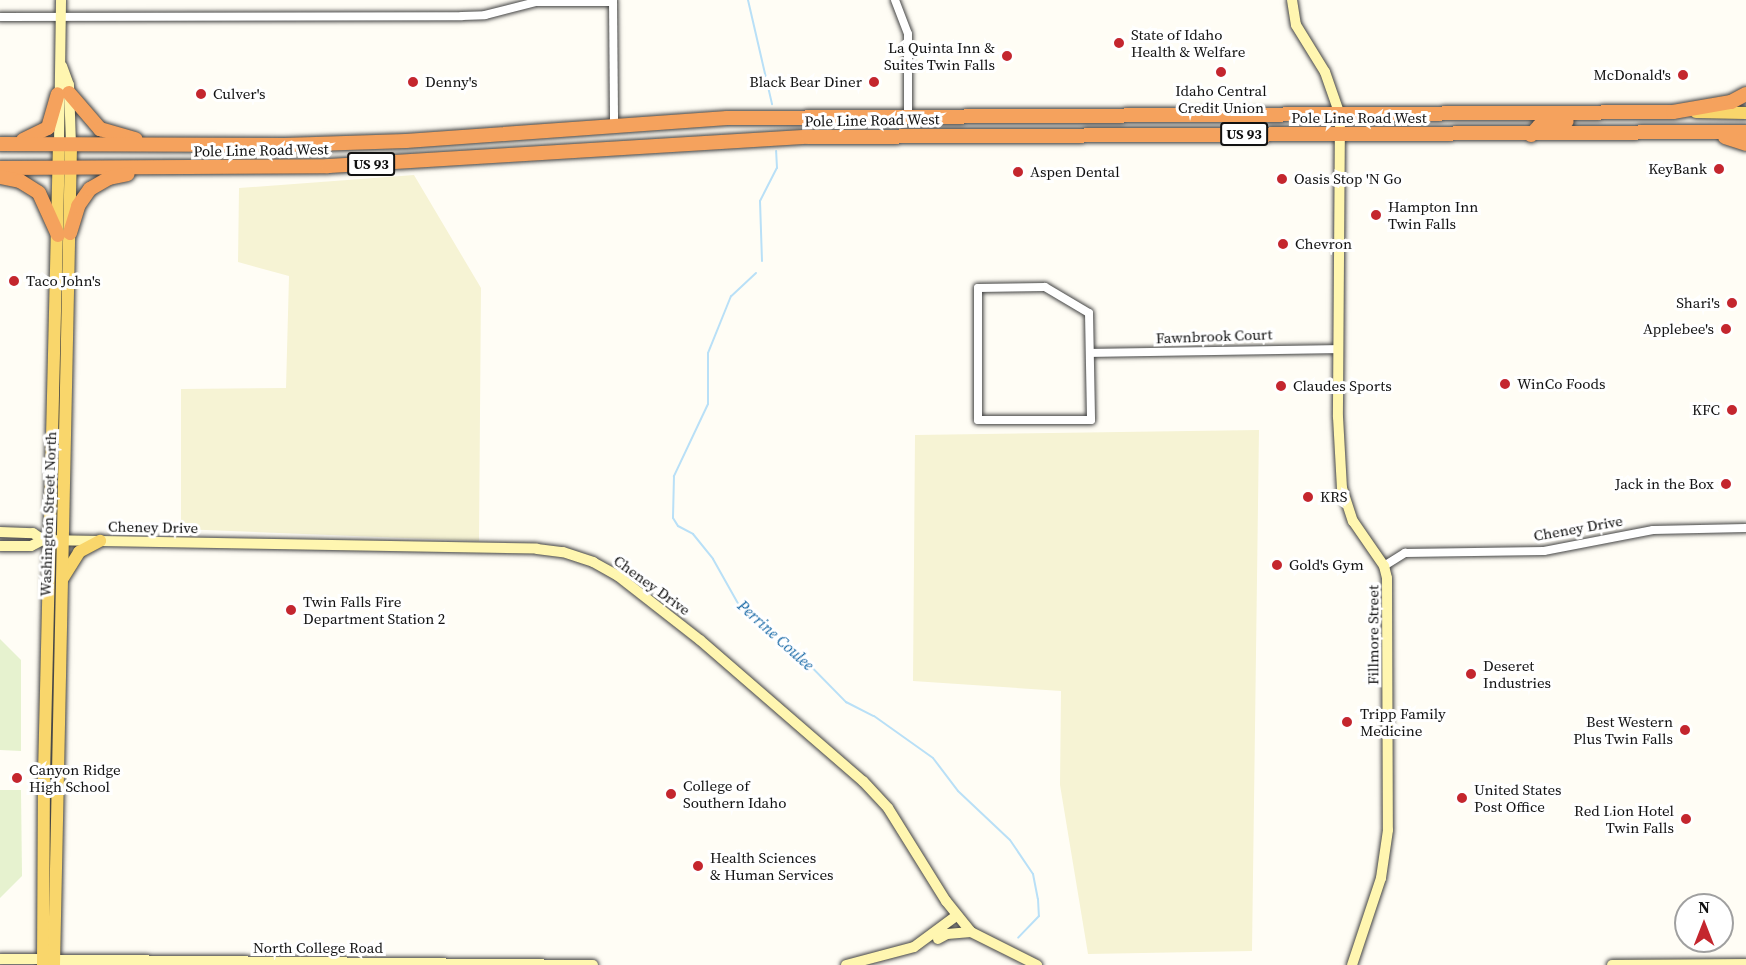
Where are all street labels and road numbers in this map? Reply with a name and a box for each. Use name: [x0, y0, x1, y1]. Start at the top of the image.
street label: Pole Line Road West: [1291, 109, 1427, 127]
street label: Pole Line Road West: [804, 110, 940, 130]
road number: US 93: [1220, 123, 1268, 145]
street label: Pole Line Road West: [193, 140, 329, 160]
road number: US 93: [347, 153, 395, 175]
street label: Fawnbrook Court: [1155, 325, 1273, 347]
street label: Washington Street North: [36, 431, 60, 597]
street label: Cheney Drive: [1532, 511, 1624, 545]
street label: Cheney Drive: [108, 517, 198, 537]
street label: Cheney Drive: [610, 551, 694, 619]
street label: Fillmore Street: [1364, 585, 1382, 685]
street label: North College Road: [253, 939, 383, 957]

